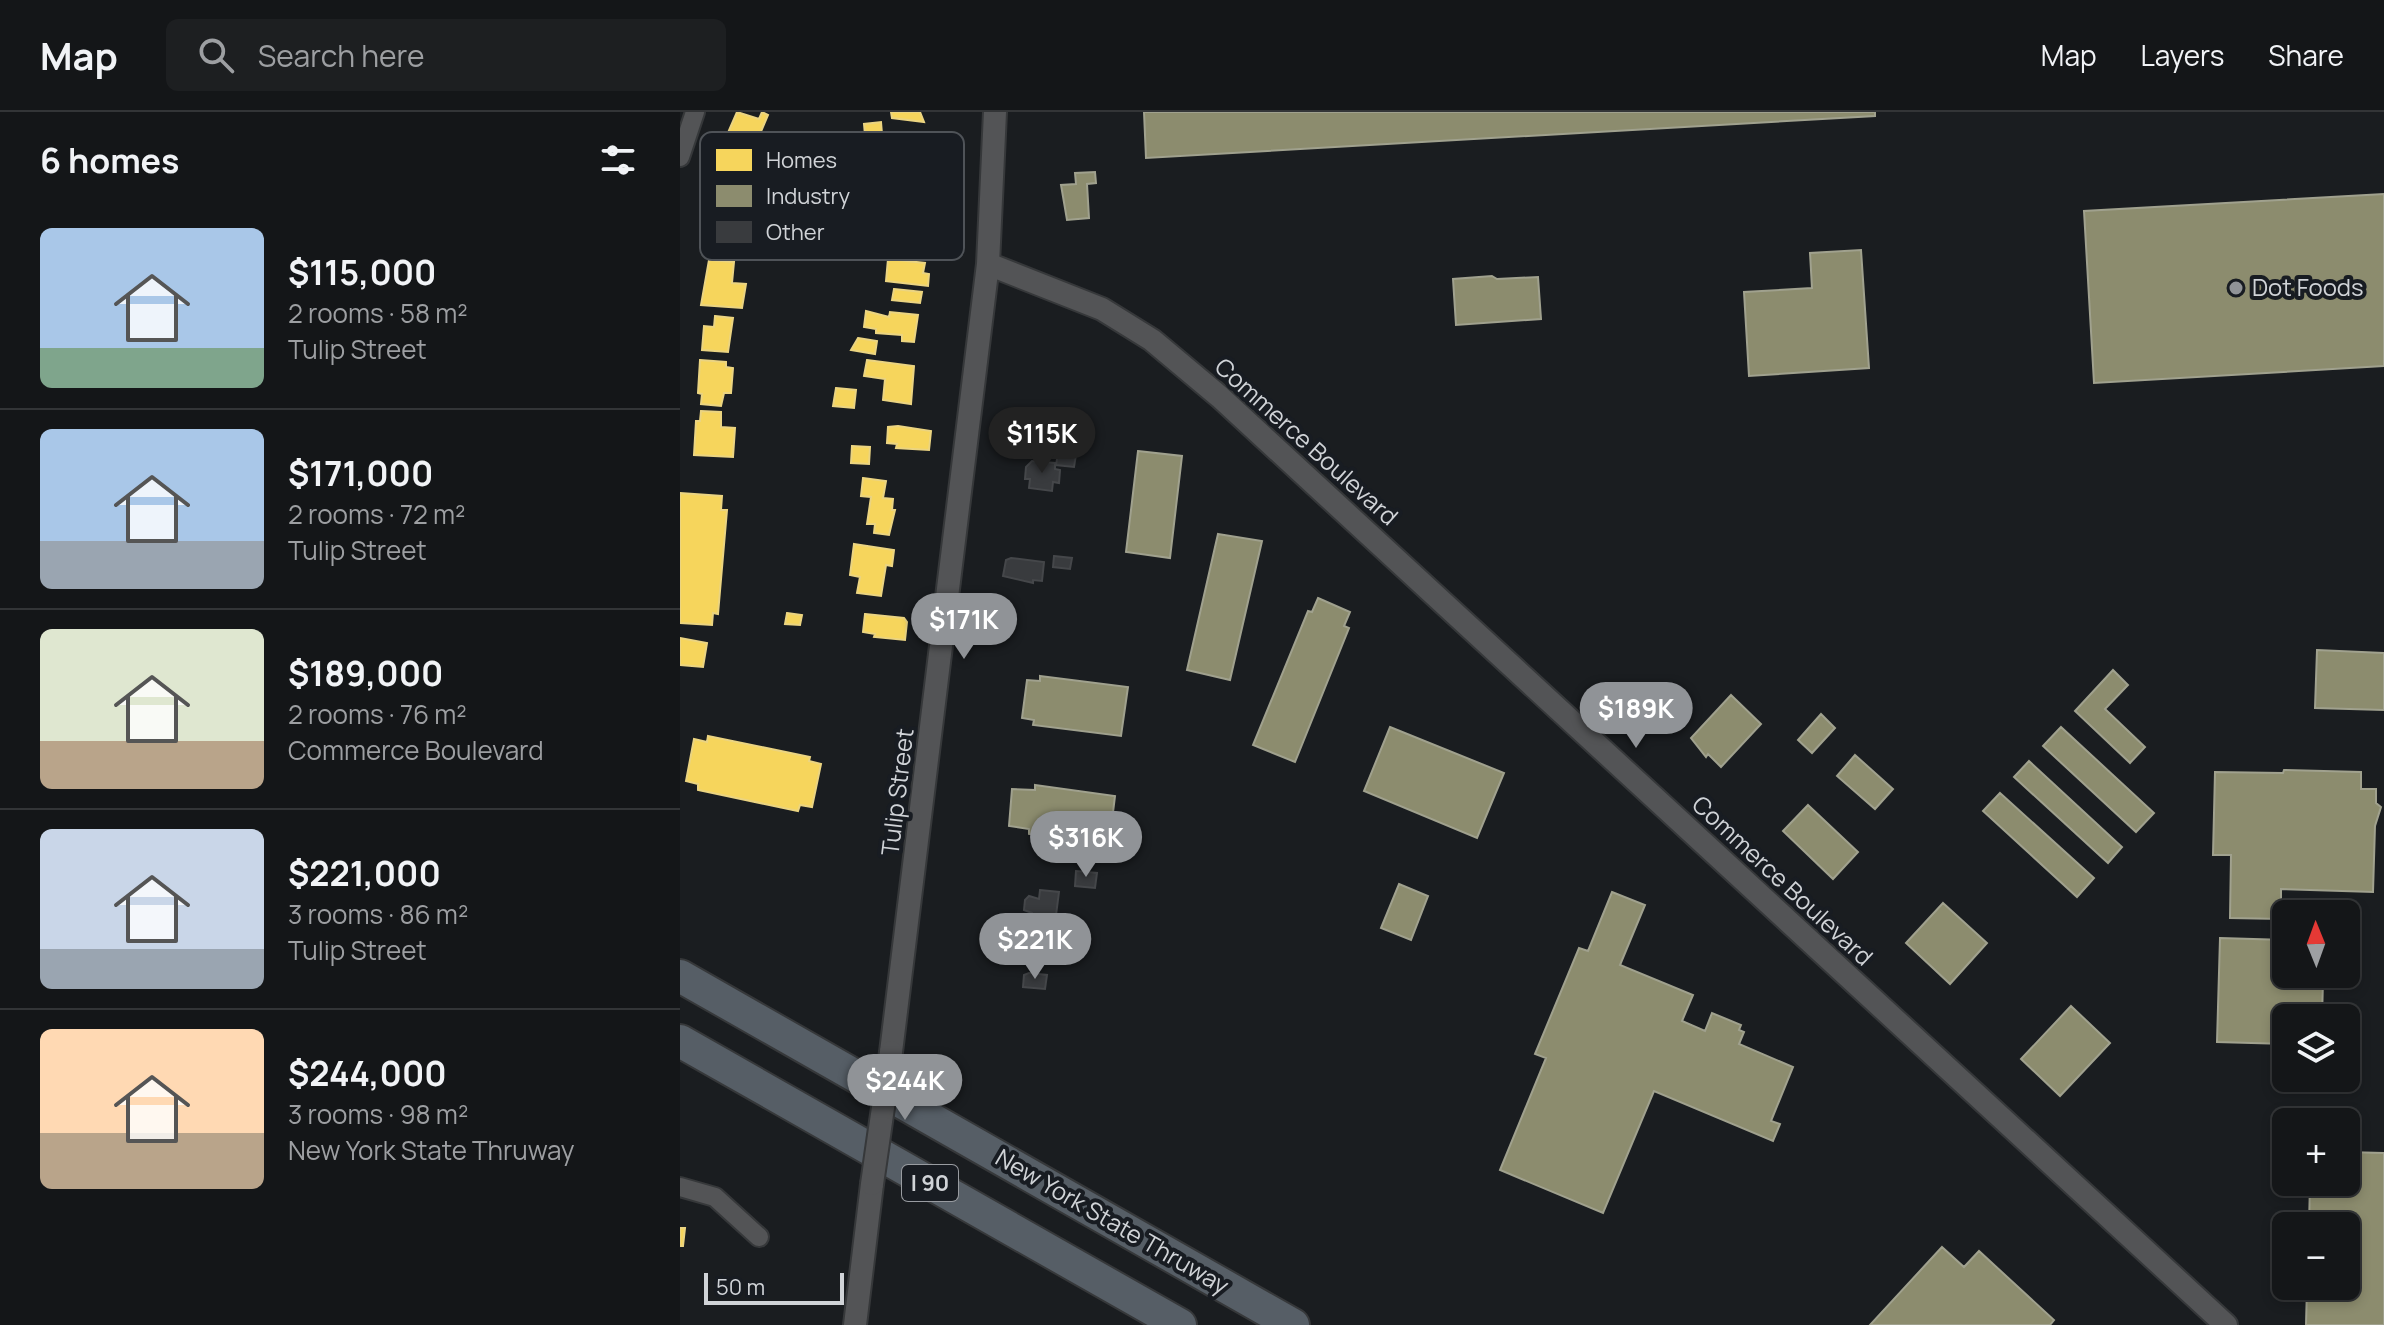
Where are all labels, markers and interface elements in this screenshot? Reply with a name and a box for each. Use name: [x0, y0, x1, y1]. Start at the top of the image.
search box: [166, 19, 726, 91]
text: Map: [40, 29, 118, 81]
icon: search: [194, 33, 238, 77]
text: Search here: [258, 35, 425, 76]
text: Map: [2041, 36, 2097, 74]
text: Layers: [2141, 36, 2224, 74]
text: Share: [2268, 36, 2344, 74]
legend: [700, 132, 964, 260]
text: 6 homes: [40, 137, 179, 183]
icon: filters: [596, 138, 640, 182]
text: Homes: [766, 145, 837, 175]
text: Industry: [766, 181, 850, 211]
text: Other: [766, 217, 825, 247]
text: $115,000: [288, 249, 437, 295]
icon: home: [104, 260, 200, 356]
place label: Dot Foods: [2252, 270, 2364, 303]
marker: Dot Foods: [2227, 279, 2245, 297]
text: 2 rooms · 58 m²: [288, 295, 468, 331]
text: Tulip Street: [288, 331, 427, 367]
street label: Commerce Boulevard: [1208, 350, 1406, 532]
pin: $115K: [986, 407, 1098, 475]
text: $115K: [1006, 415, 1078, 451]
text: $171,000: [288, 450, 433, 496]
icon: home: [104, 461, 200, 557]
text: 2 rooms · 72 m²: [288, 496, 465, 532]
text: Tulip Street: [288, 532, 427, 568]
pin: $171K: [908, 593, 1020, 661]
text: $171K: [929, 601, 999, 637]
text: $189,000: [288, 650, 443, 696]
icon: home: [104, 661, 200, 757]
pin: $189K: [1580, 682, 1692, 750]
text: $189K: [1598, 690, 1674, 726]
text: 2 rooms · 76 m²: [288, 696, 467, 732]
street label: Tulip Street: [872, 726, 921, 857]
text: Commerce Boulevard: [288, 732, 544, 768]
street label: Commerce Boulevard: [1685, 787, 1881, 972]
pin: $316K: [1030, 811, 1142, 879]
text: $316K: [1048, 819, 1124, 855]
text: $221,000: [288, 850, 441, 896]
icon: home: [104, 861, 200, 957]
text: 3 rooms · 86 m²: [288, 896, 468, 932]
north arrow: [2272, 900, 2360, 988]
map controls: [2272, 900, 2360, 1300]
pin: $221K: [979, 913, 1091, 981]
text: $221K: [997, 921, 1073, 957]
text: Tulip Street: [288, 932, 427, 968]
button: layers: [2272, 1004, 2360, 1092]
text: $244,000: [288, 1050, 447, 1096]
pin: $244K: [849, 1054, 961, 1122]
icon: home: [104, 1061, 200, 1157]
text: $244K: [865, 1062, 945, 1098]
text: 3 rooms · 98 m²: [288, 1096, 468, 1132]
button: +: [2272, 1108, 2360, 1196]
text: New York State Thruway: [288, 1132, 574, 1168]
street label: New York State Thruway: [990, 1140, 1236, 1301]
road number: I 90: [902, 1165, 958, 1201]
button: −: [2272, 1212, 2360, 1300]
scale bar: [704, 1269, 844, 1305]
text: 50 m: [716, 1272, 765, 1302]

